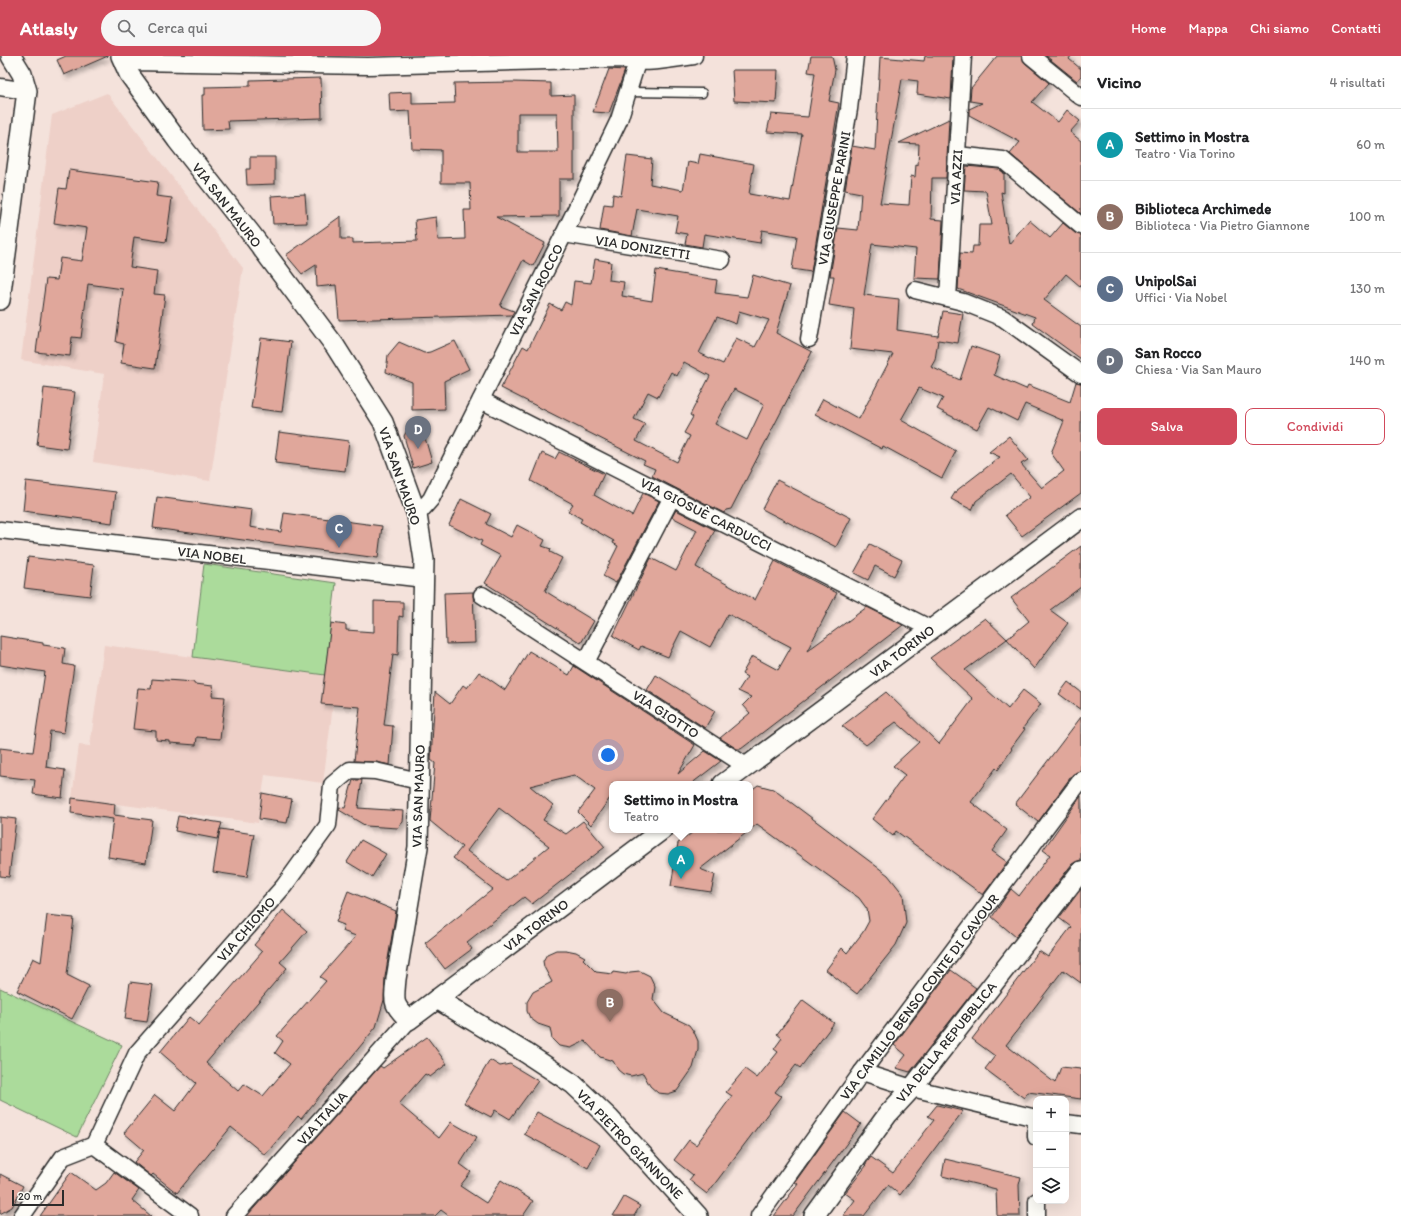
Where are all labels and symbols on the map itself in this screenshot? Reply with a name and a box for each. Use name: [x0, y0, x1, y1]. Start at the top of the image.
street label: VIA GIUSEPPE PARINI: [814, 130, 855, 267]
street label: VIA AZZI: [947, 149, 966, 205]
street label: VIA SAN MAURO: [188, 159, 265, 251]
street label: VIA DONIZETTI: [594, 232, 692, 263]
street label: VIA SAN ROCCO: [506, 241, 567, 339]
pin: D: [405, 416, 431, 449]
street label: VIA SAN MAURO: [375, 425, 424, 528]
street label: VIA GIOSUÈ CARDUCCI: [637, 474, 774, 555]
pin: C: [326, 515, 352, 548]
street label: VIA NOBEL: [177, 543, 247, 568]
street label: VIA TORINO: [866, 621, 938, 681]
street label: VIA GIOTTO: [629, 686, 702, 742]
street label: VIA SAN MAURO: [408, 744, 429, 848]
your location: [598, 745, 618, 765]
pin: A: [668, 846, 694, 879]
street label: VIA CAMILLO BENSO CONTE DI CAVOUR: [836, 891, 1003, 1104]
street label: VIA CHIOMO: [213, 893, 279, 965]
street label: VIA TORINO: [500, 895, 572, 955]
street label: VIA DELLA REPUBBLICA: [892, 978, 1000, 1106]
pin: B: [597, 989, 623, 1022]
street label: VIA PIETRO GIANNONE: [573, 1086, 687, 1203]
street label: VIA ITALIA: [294, 1088, 351, 1149]
scale bar: [12, 1188, 64, 1207]

